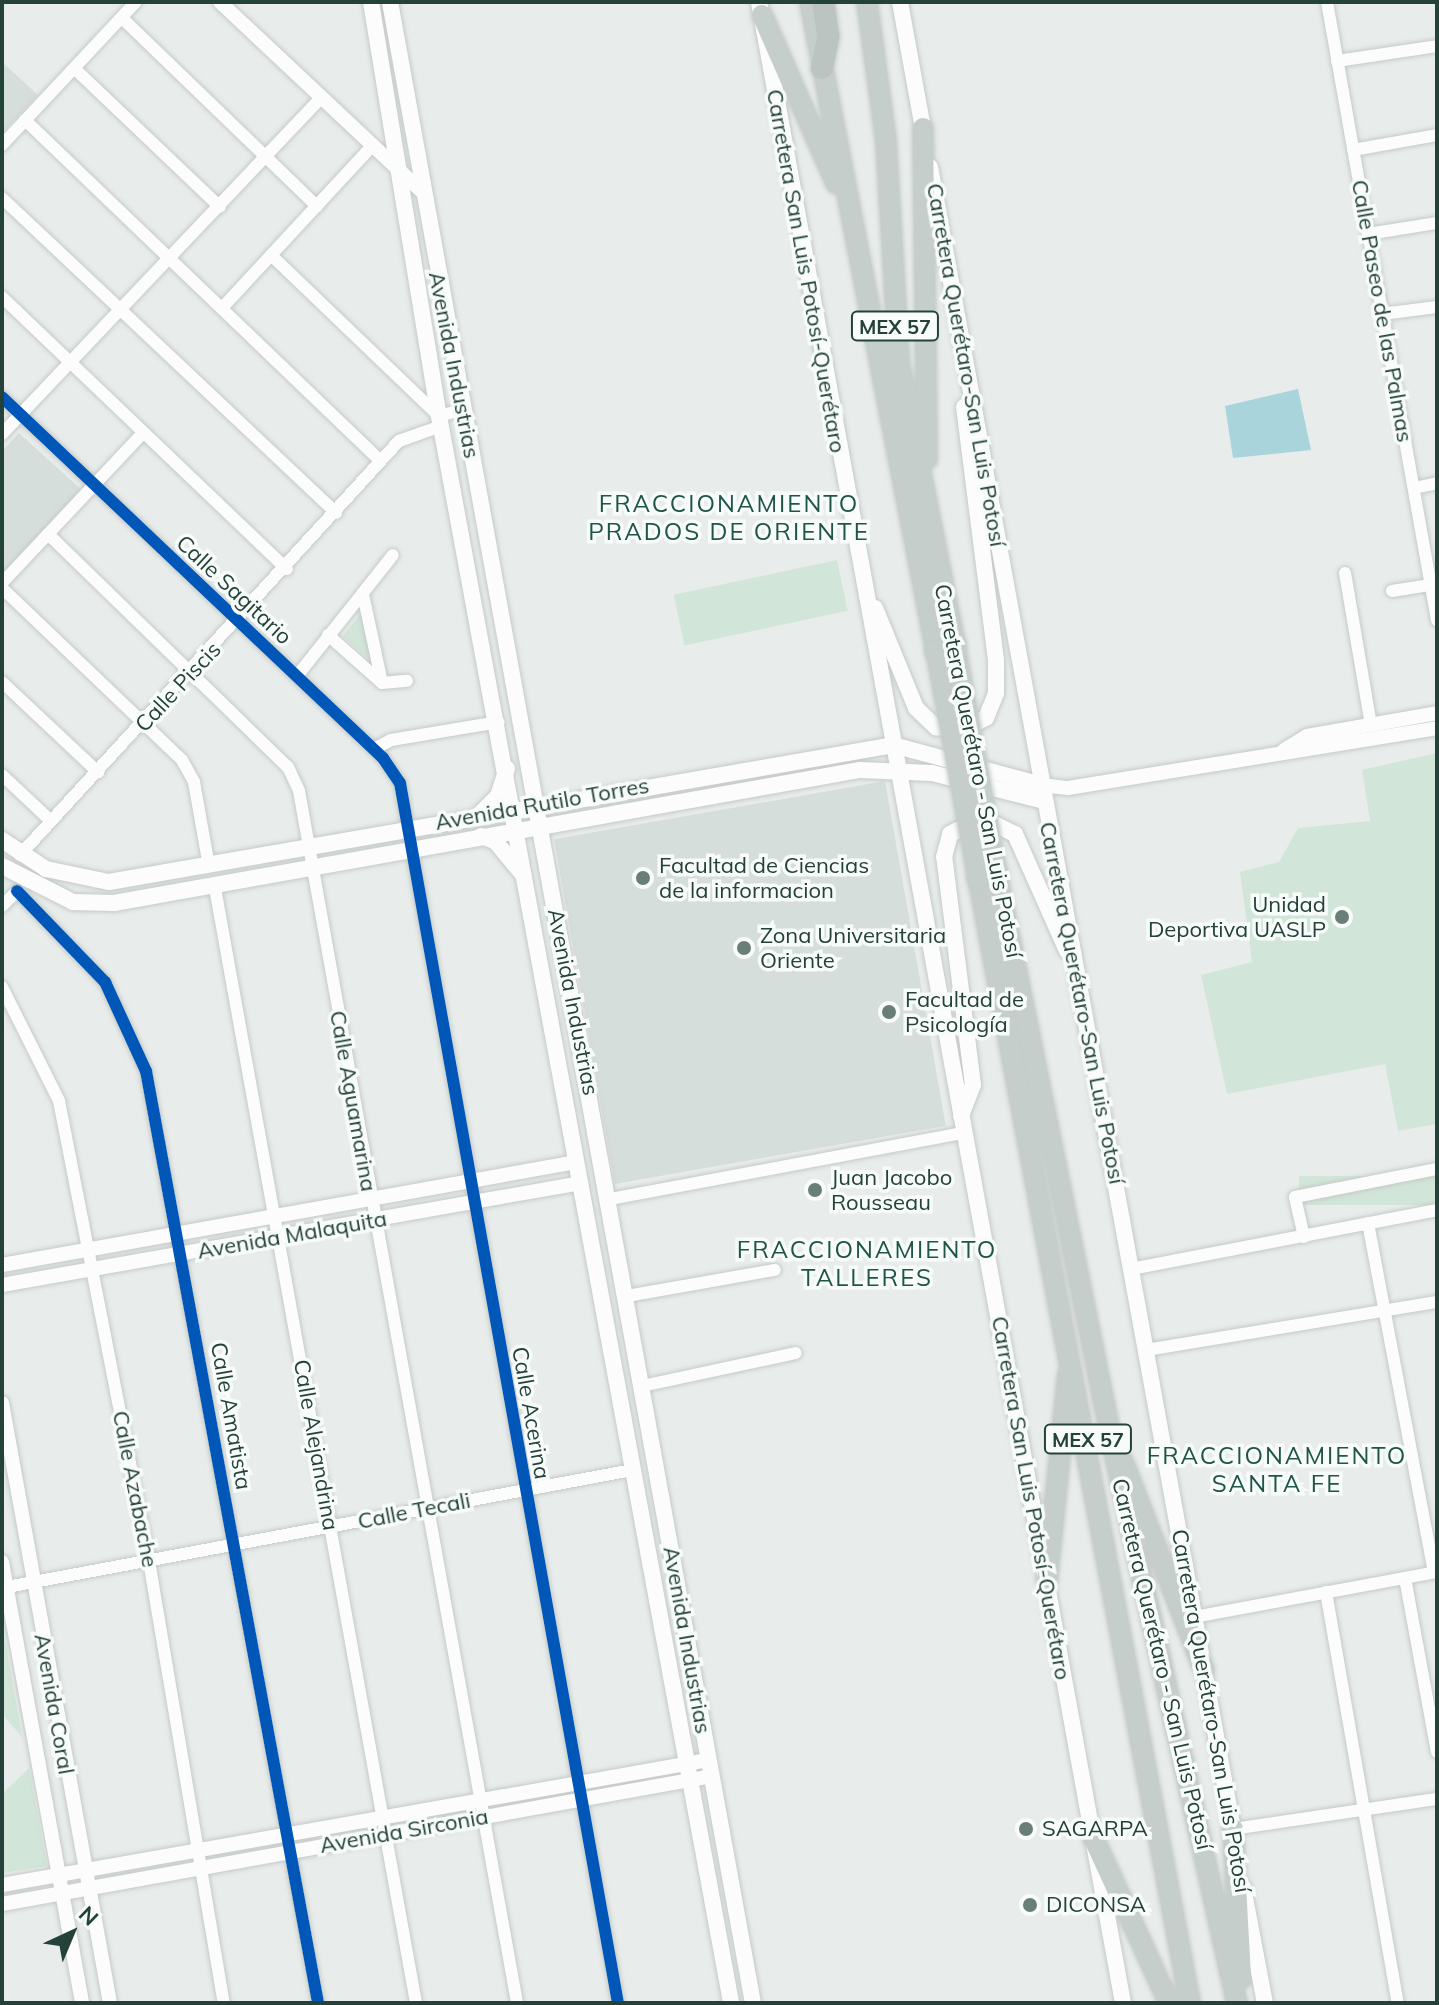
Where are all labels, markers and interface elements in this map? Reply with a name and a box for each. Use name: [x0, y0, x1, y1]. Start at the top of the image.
street label: Carretera San Luis Potosí-Querétaro: [761, 87, 851, 455]
street label: Calle Paseo de las Palmas: [1346, 178, 1418, 444]
street label: Carretera Querétaro-San Luis Potosí: [921, 181, 1011, 549]
street label: Avenida Industrias: [423, 269, 485, 461]
road number: MEX 57: [849, 310, 941, 342]
district label: FRACCIONAMIENTO PRADOS DE ORIENTE: [588, 490, 870, 546]
street label: Calle Sagitario: [171, 530, 297, 650]
street label: Carretera Querétaro - San Luis Potosí: [929, 582, 1027, 960]
street label: Calle Piscis: [130, 636, 226, 738]
street label: Avenida Rutilo Torres: [433, 772, 651, 836]
street label: Carretera Querétaro-San Luis Potosí: [1034, 820, 1130, 1186]
place label: Facultad de Ciencias de la informacion: [659, 852, 869, 904]
marker: Facultad de Ciencias de la informacion: [634, 869, 652, 887]
place label: Unidad Deportiva UASLP: [1148, 891, 1326, 942]
street label: Avenida Industrias: [542, 906, 604, 1098]
marker: Unidad Deportiva UASLP: [1333, 908, 1351, 926]
place label: Zona Universitaria Oriente: [760, 922, 946, 974]
marker: Zona Universitaria Oriente: [735, 939, 753, 957]
place label: Facultad de Psicología: [905, 986, 1024, 1038]
marker: Facultad de Psicología: [880, 1003, 898, 1021]
street label: Calle Aguamarina: [324, 1009, 382, 1193]
place label: Juan Jacobo Rousseau: [831, 1164, 952, 1216]
marker: Juan Jacobo Rousseau: [806, 1181, 824, 1199]
street label: Avenida Malaquita: [195, 1205, 389, 1265]
district label: FRACCIONAMIENTO TALLERES: [737, 1236, 997, 1292]
street label: Carretera San Luis Potosí-Querétaro: [986, 1314, 1076, 1682]
street label: Calle Amatista: [205, 1340, 257, 1492]
street label: Calle Acerina: [506, 1345, 556, 1481]
street label: Calle Alejandrina: [288, 1357, 344, 1533]
street label: Calle Azabache: [107, 1408, 163, 1570]
road number: MEX 57: [1042, 1423, 1134, 1455]
district label: FRACCIONAMIENTO SANTA FE: [1147, 1442, 1407, 1498]
street label: Carretera Querétaro - San Luis Potosí: [1106, 1476, 1218, 1852]
street label: Calle Tecali: [355, 1487, 473, 1535]
street label: Carretera Querétaro-San Luis Potosí: [1166, 1527, 1256, 1895]
street label: Avenida Industrias: [658, 1544, 716, 1736]
street label: Avenida Coral: [29, 1632, 79, 1776]
street label: Avenida Sirconia: [318, 1803, 490, 1859]
place label: SAGARPA: [1042, 1816, 1148, 1842]
marker: SAGARPA: [1017, 1820, 1035, 1838]
place label: DICONSA: [1046, 1892, 1146, 1918]
north arrow: [32, 1893, 112, 1973]
marker: DICONSA: [1021, 1896, 1039, 1914]
text: N: [73, 1900, 104, 1932]

